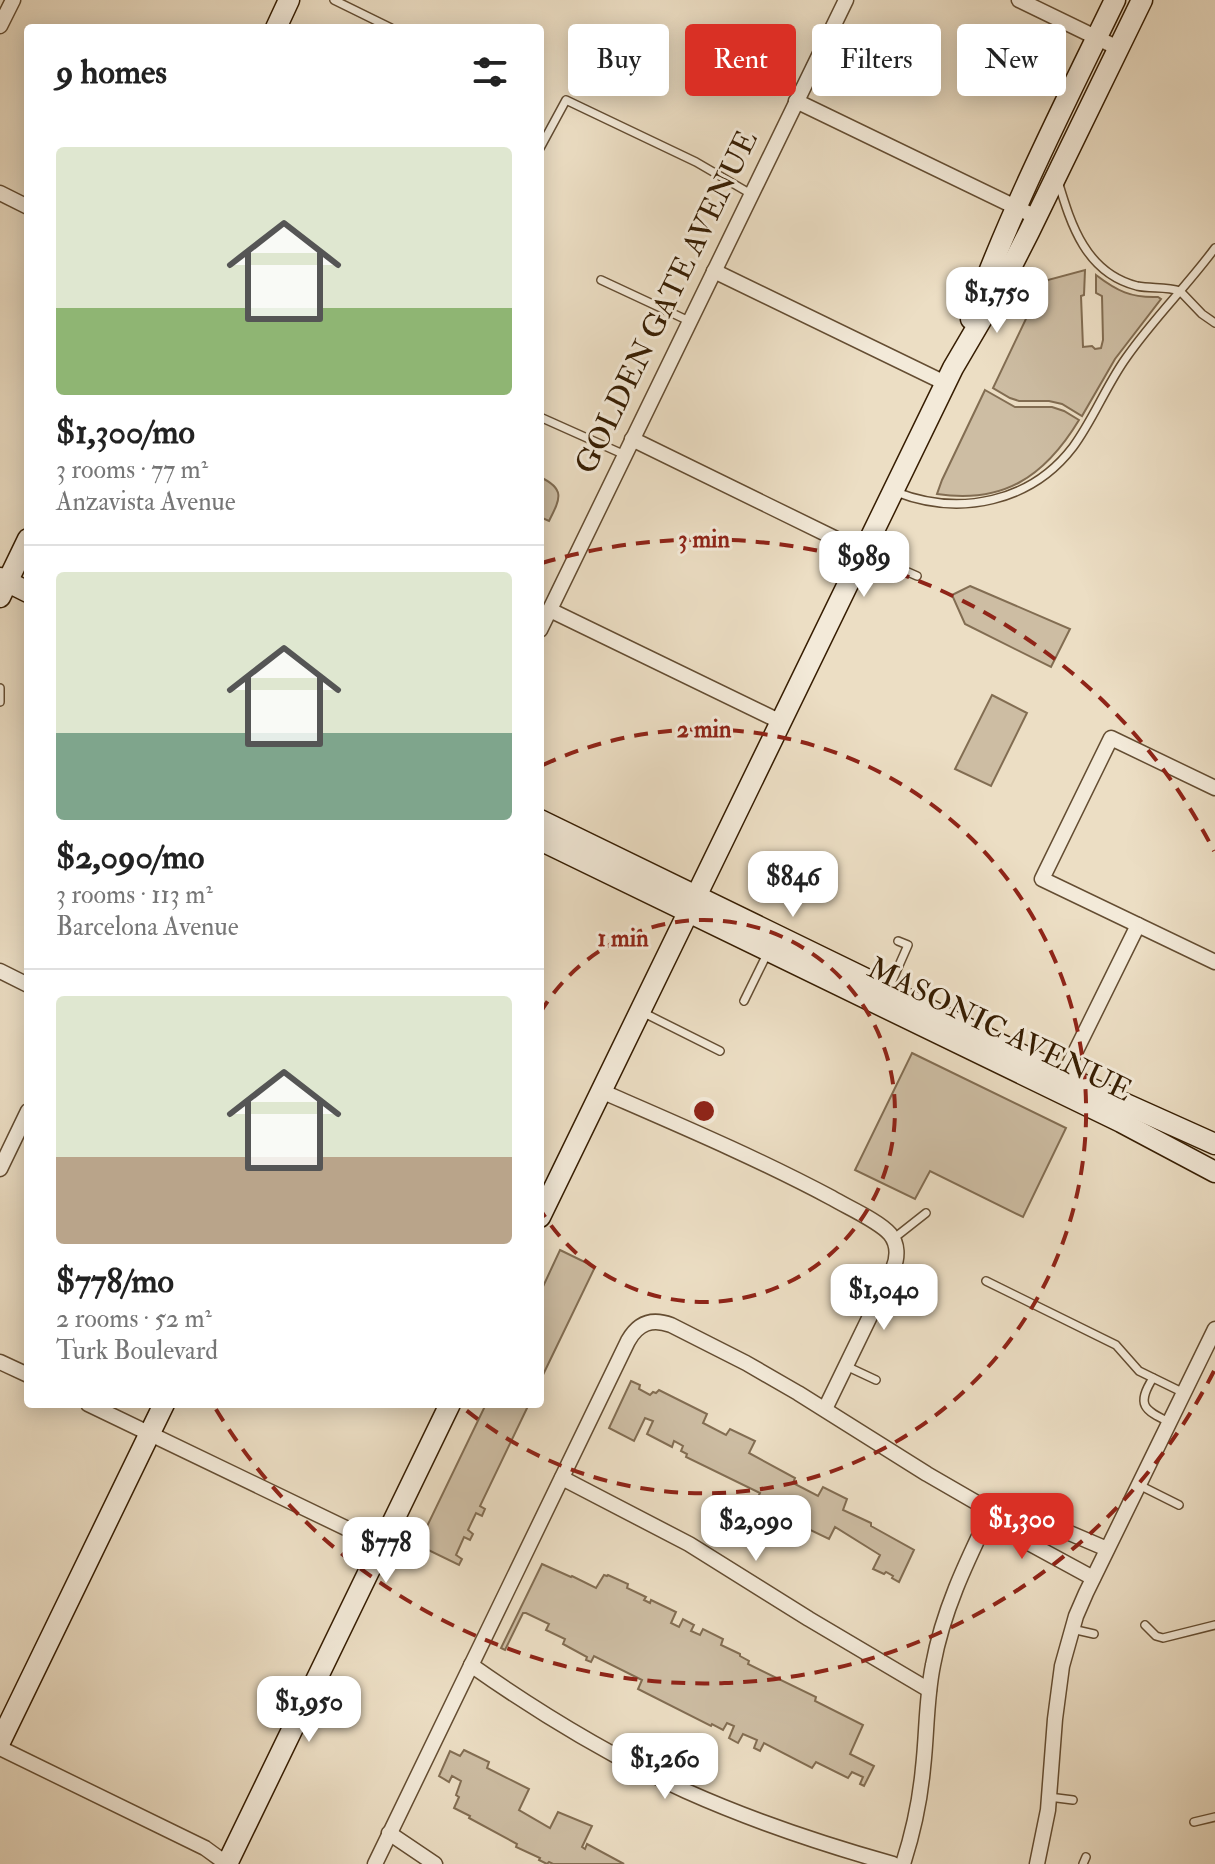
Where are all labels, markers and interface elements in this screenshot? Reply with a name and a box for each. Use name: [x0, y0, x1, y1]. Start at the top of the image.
chip: Buy: [568, 24, 669, 96]
chip: Rent: [685, 24, 796, 96]
chip: Filters: [812, 24, 941, 96]
chip: New: [957, 24, 1066, 96]
icon: filters: [468, 50, 512, 94]
text: 9 homes: [56, 51, 167, 94]
street label: GOLDEN GATE AVENUE: [567, 125, 766, 480]
icon: home: [212, 199, 356, 343]
pin: $1,750: [932, 267, 1062, 335]
text: $1,750: [964, 277, 1030, 309]
text: $1,300/mo: [56, 411, 195, 454]
text: 3 rooms · 77 m²: [56, 454, 208, 486]
text: Anzavista Avenue: [56, 486, 236, 518]
text: 3 min: [678, 524, 730, 555]
pin: $989: [817, 531, 911, 599]
text: $989: [837, 541, 891, 573]
icon: home: [212, 624, 356, 768]
text: 2 min: [677, 714, 732, 745]
text: $2,090/mo: [56, 836, 204, 879]
pin: $846: [746, 851, 840, 919]
text: $846: [766, 861, 820, 893]
text: 3 rooms · 113 m²: [56, 879, 213, 911]
text: Barcelona Avenue: [56, 911, 239, 943]
text: 1 min: [598, 923, 649, 954]
street label: MASONIC AVENUE: [862, 949, 1138, 1110]
icon: home: [212, 1048, 356, 1192]
centre of rings: [690, 1097, 718, 1125]
text: $778/mo: [56, 1260, 174, 1303]
pin: $1,040: [819, 1264, 949, 1332]
text: $1,040: [849, 1274, 919, 1306]
text: 2 rooms · 52 m²: [56, 1303, 212, 1335]
text: Turk Boulevard: [56, 1335, 218, 1367]
pin: $1,300: [957, 1493, 1087, 1561]
pin: $2,090: [691, 1495, 821, 1563]
text: $1,300: [989, 1503, 1055, 1535]
text: $2,090: [719, 1505, 793, 1537]
pin: $778: [339, 1517, 433, 1585]
text: $778: [361, 1527, 411, 1559]
pin: $1,950: [244, 1676, 374, 1744]
text: $1,950: [275, 1686, 343, 1718]
pin: $1,260: [600, 1733, 730, 1801]
text: $1,260: [630, 1743, 700, 1775]

